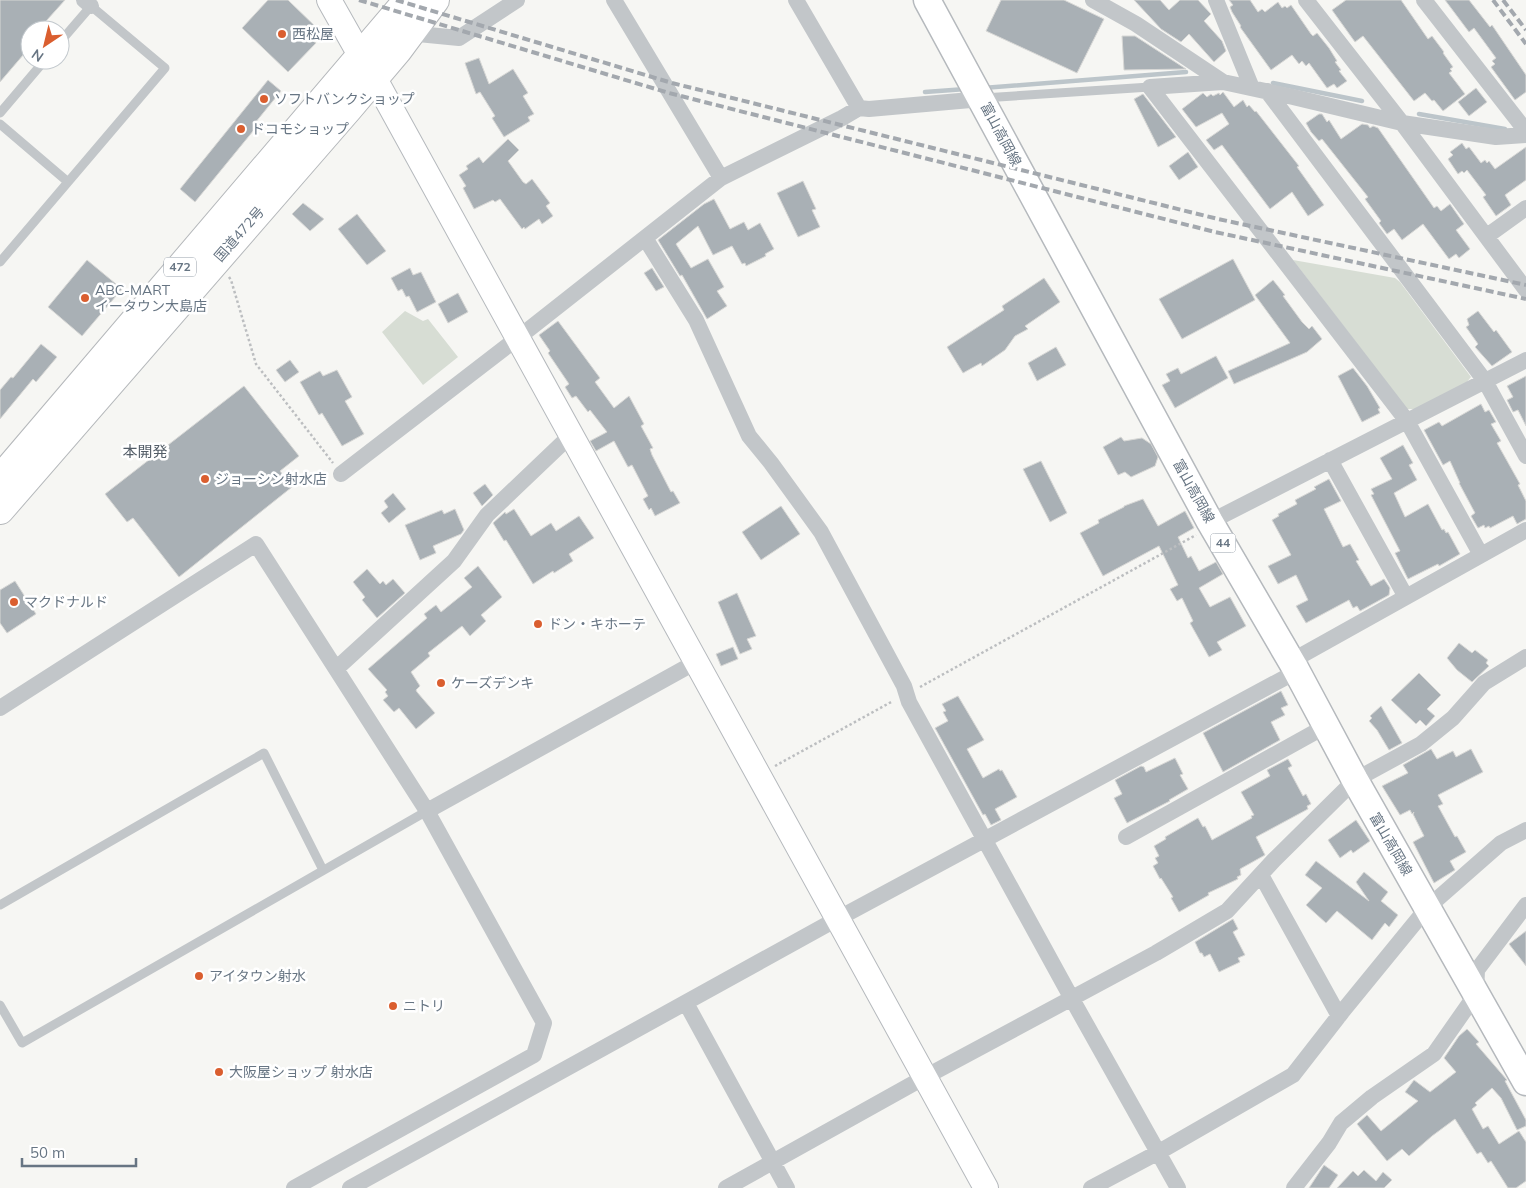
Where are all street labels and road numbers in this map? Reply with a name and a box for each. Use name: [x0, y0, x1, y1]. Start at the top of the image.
street label: 富山高岡線: [977, 99, 1025, 169]
street label: 国道472号: [210, 203, 268, 265]
road number: 472: [164, 258, 196, 276]
street label: 富山高岡線: [1169, 456, 1219, 526]
road number: 44: [1210, 534, 1236, 552]
street label: 富山高岡線: [1366, 809, 1416, 879]

